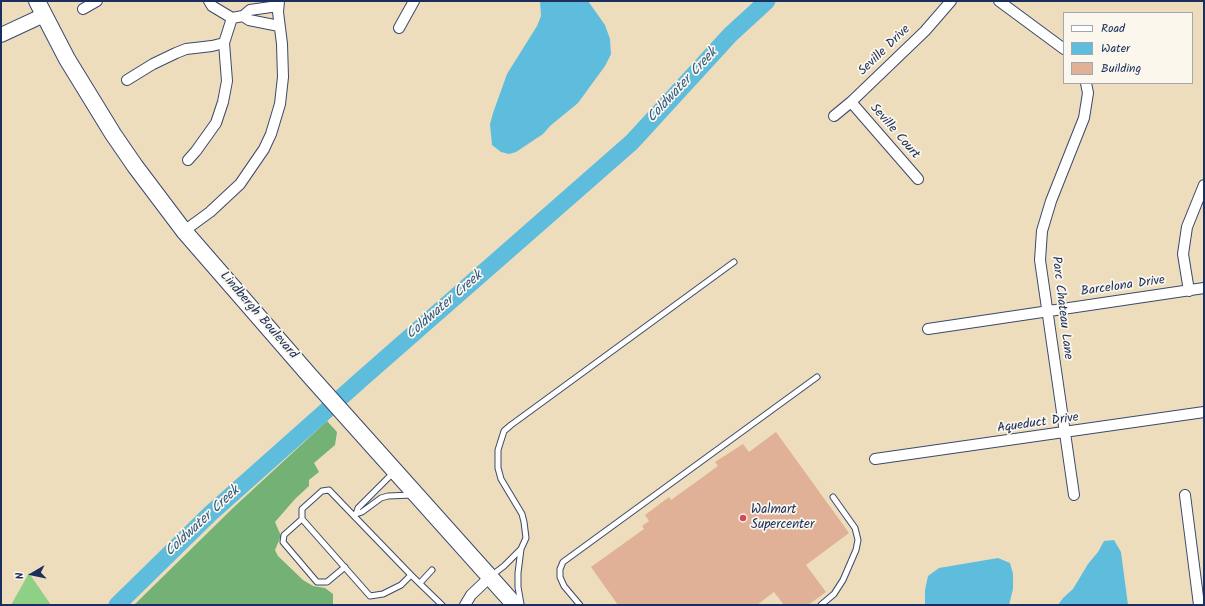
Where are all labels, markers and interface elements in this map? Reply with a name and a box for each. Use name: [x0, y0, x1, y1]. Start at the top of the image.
legend: [1063, 12, 1193, 84]
text: Road: [1101, 19, 1125, 38]
street label: Seville Drive: [856, 23, 914, 79]
text: Water: [1101, 39, 1130, 58]
water label: Coldwater Creek: [644, 45, 722, 127]
text: Building: [1101, 59, 1141, 78]
street label: Seville Court: [866, 101, 922, 163]
street label: Parc Chateau Lane: [1047, 256, 1075, 360]
water label: Coldwater Creek: [404, 268, 486, 344]
street label: Lindbergh Boulevard: [216, 269, 300, 363]
street label: Barcelona Drive: [1080, 273, 1166, 301]
street label: Aqueduct Drive: [996, 411, 1080, 437]
water label: Coldwater Creek: [162, 483, 244, 561]
place label: Walmart Supercenter: [751, 503, 814, 534]
marker: Walmart Supercenter: [738, 513, 748, 523]
north arrow: [12, 554, 52, 594]
text: N: [11, 571, 30, 581]

